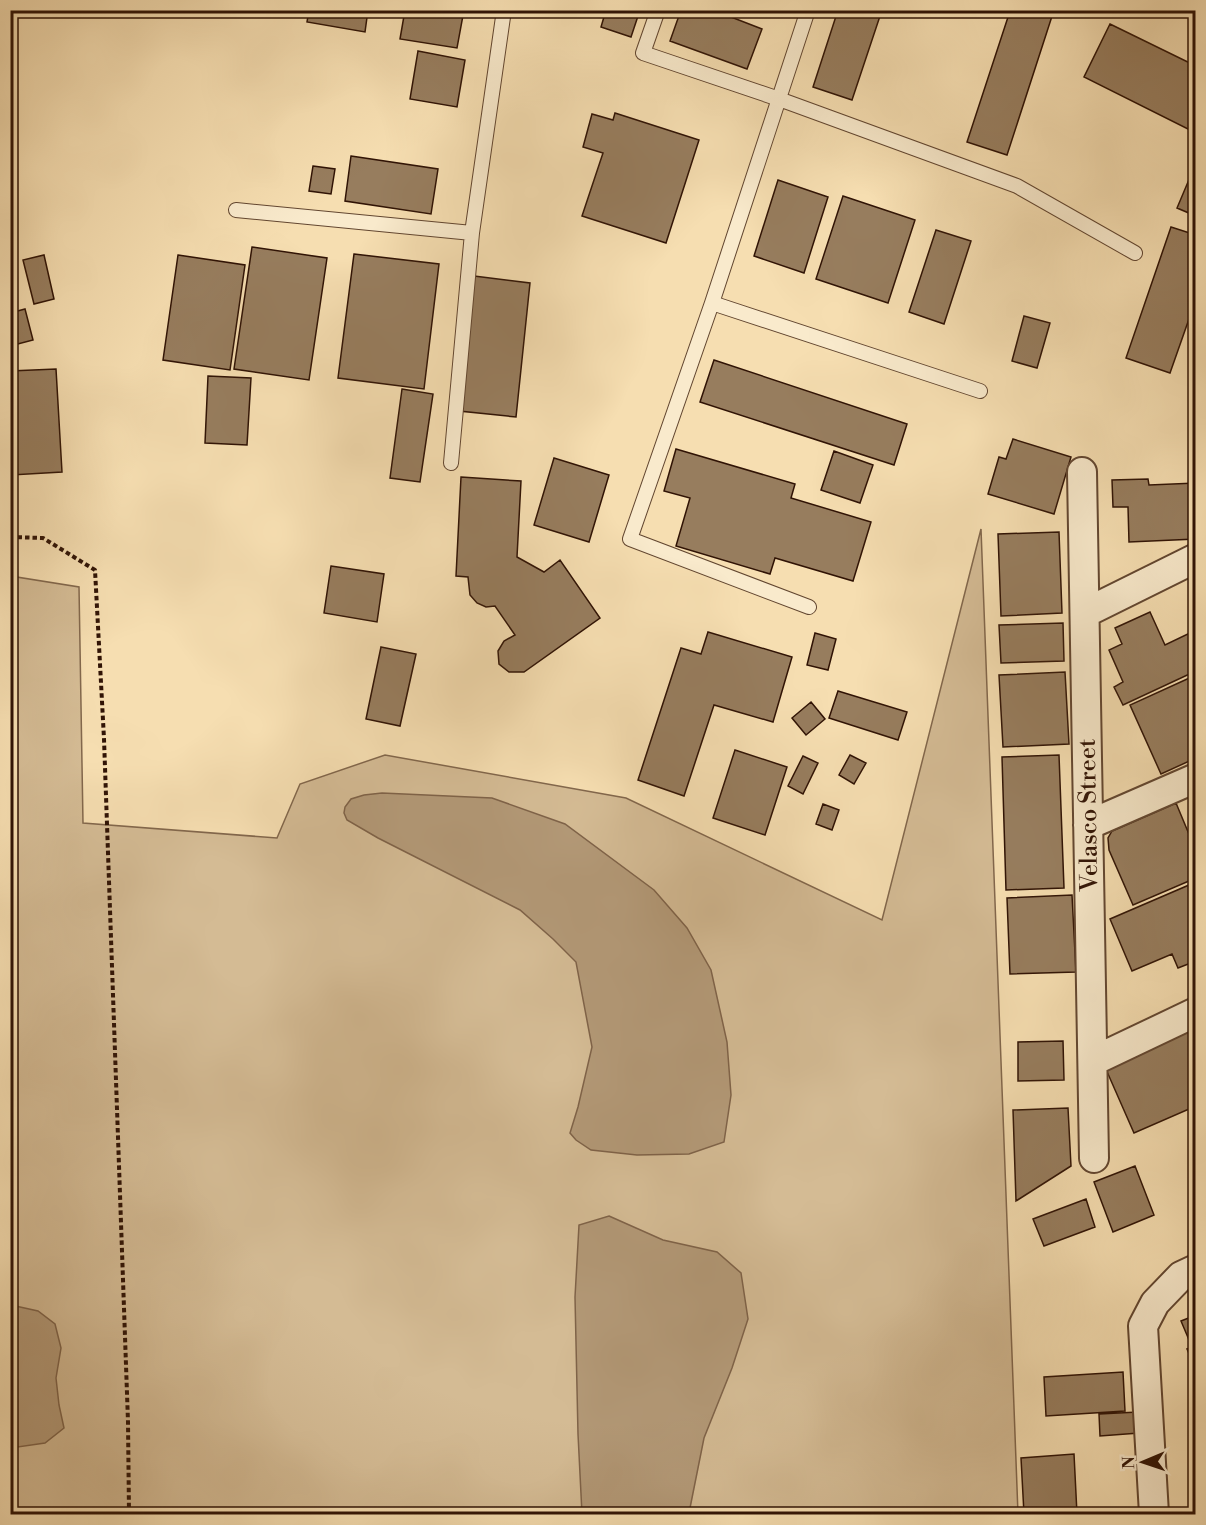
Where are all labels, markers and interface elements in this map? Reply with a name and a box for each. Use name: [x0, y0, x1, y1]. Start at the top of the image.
street label: Velasco Street: [1073, 738, 1105, 893]
north arrow: [1113, 1432, 1173, 1492]
text: N: [1119, 1455, 1139, 1469]

